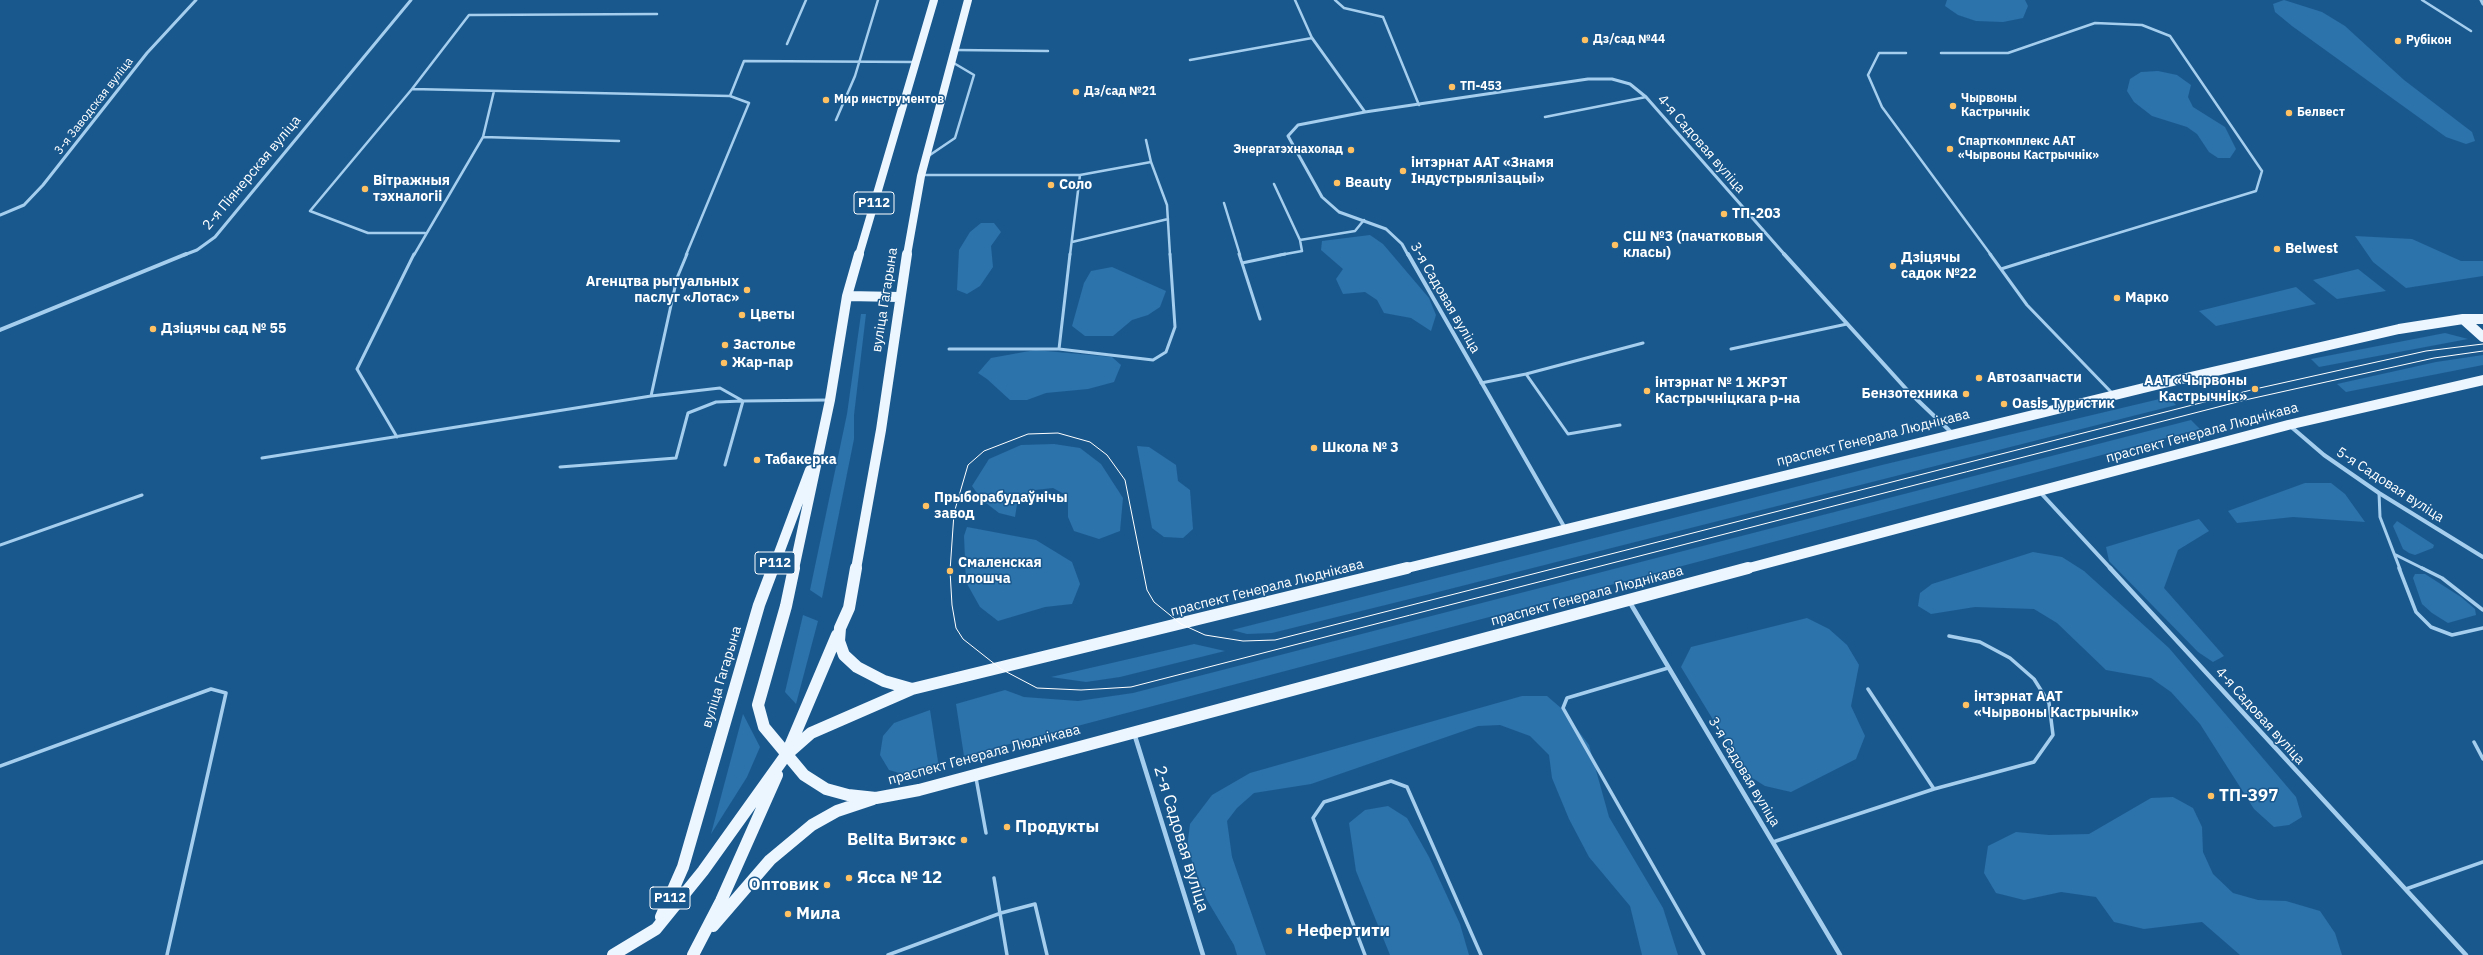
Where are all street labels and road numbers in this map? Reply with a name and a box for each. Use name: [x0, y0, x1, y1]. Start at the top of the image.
street label: 3-я Заводская вуліца: [52, 55, 136, 157]
street label: 4-я Садовая вуліца: [1654, 91, 1748, 197]
street label: 2-я Піянерская вуліца: [199, 112, 305, 234]
road number: Р112: [854, 192, 894, 214]
street label: 3-я Садовая вуліца: [1406, 240, 1484, 356]
street label: вуліца Гагарына: [868, 247, 902, 353]
street label: праспект Генерала Люднікава: [2104, 399, 2300, 467]
street label: праспект Генерала Люднікава: [1775, 406, 1971, 470]
street label: 5-я Садовая вуліца: [2333, 444, 2447, 526]
road number: Р112: [755, 552, 795, 574]
street label: праспект Генерала Люднікава: [1169, 556, 1365, 620]
street label: праспект Генерала Люднікава: [1489, 562, 1685, 630]
street label: вуліца Гагарына: [699, 624, 745, 730]
street label: 4-я Садовая вуліца: [2212, 664, 2308, 768]
street label: 3-я Садовая вуліца: [1705, 714, 1783, 830]
street label: праспект Генерала Люднікава: [886, 721, 1082, 789]
street label: 2-я Садовая вуліца: [1149, 763, 1213, 915]
road number: Р112: [650, 887, 690, 909]

